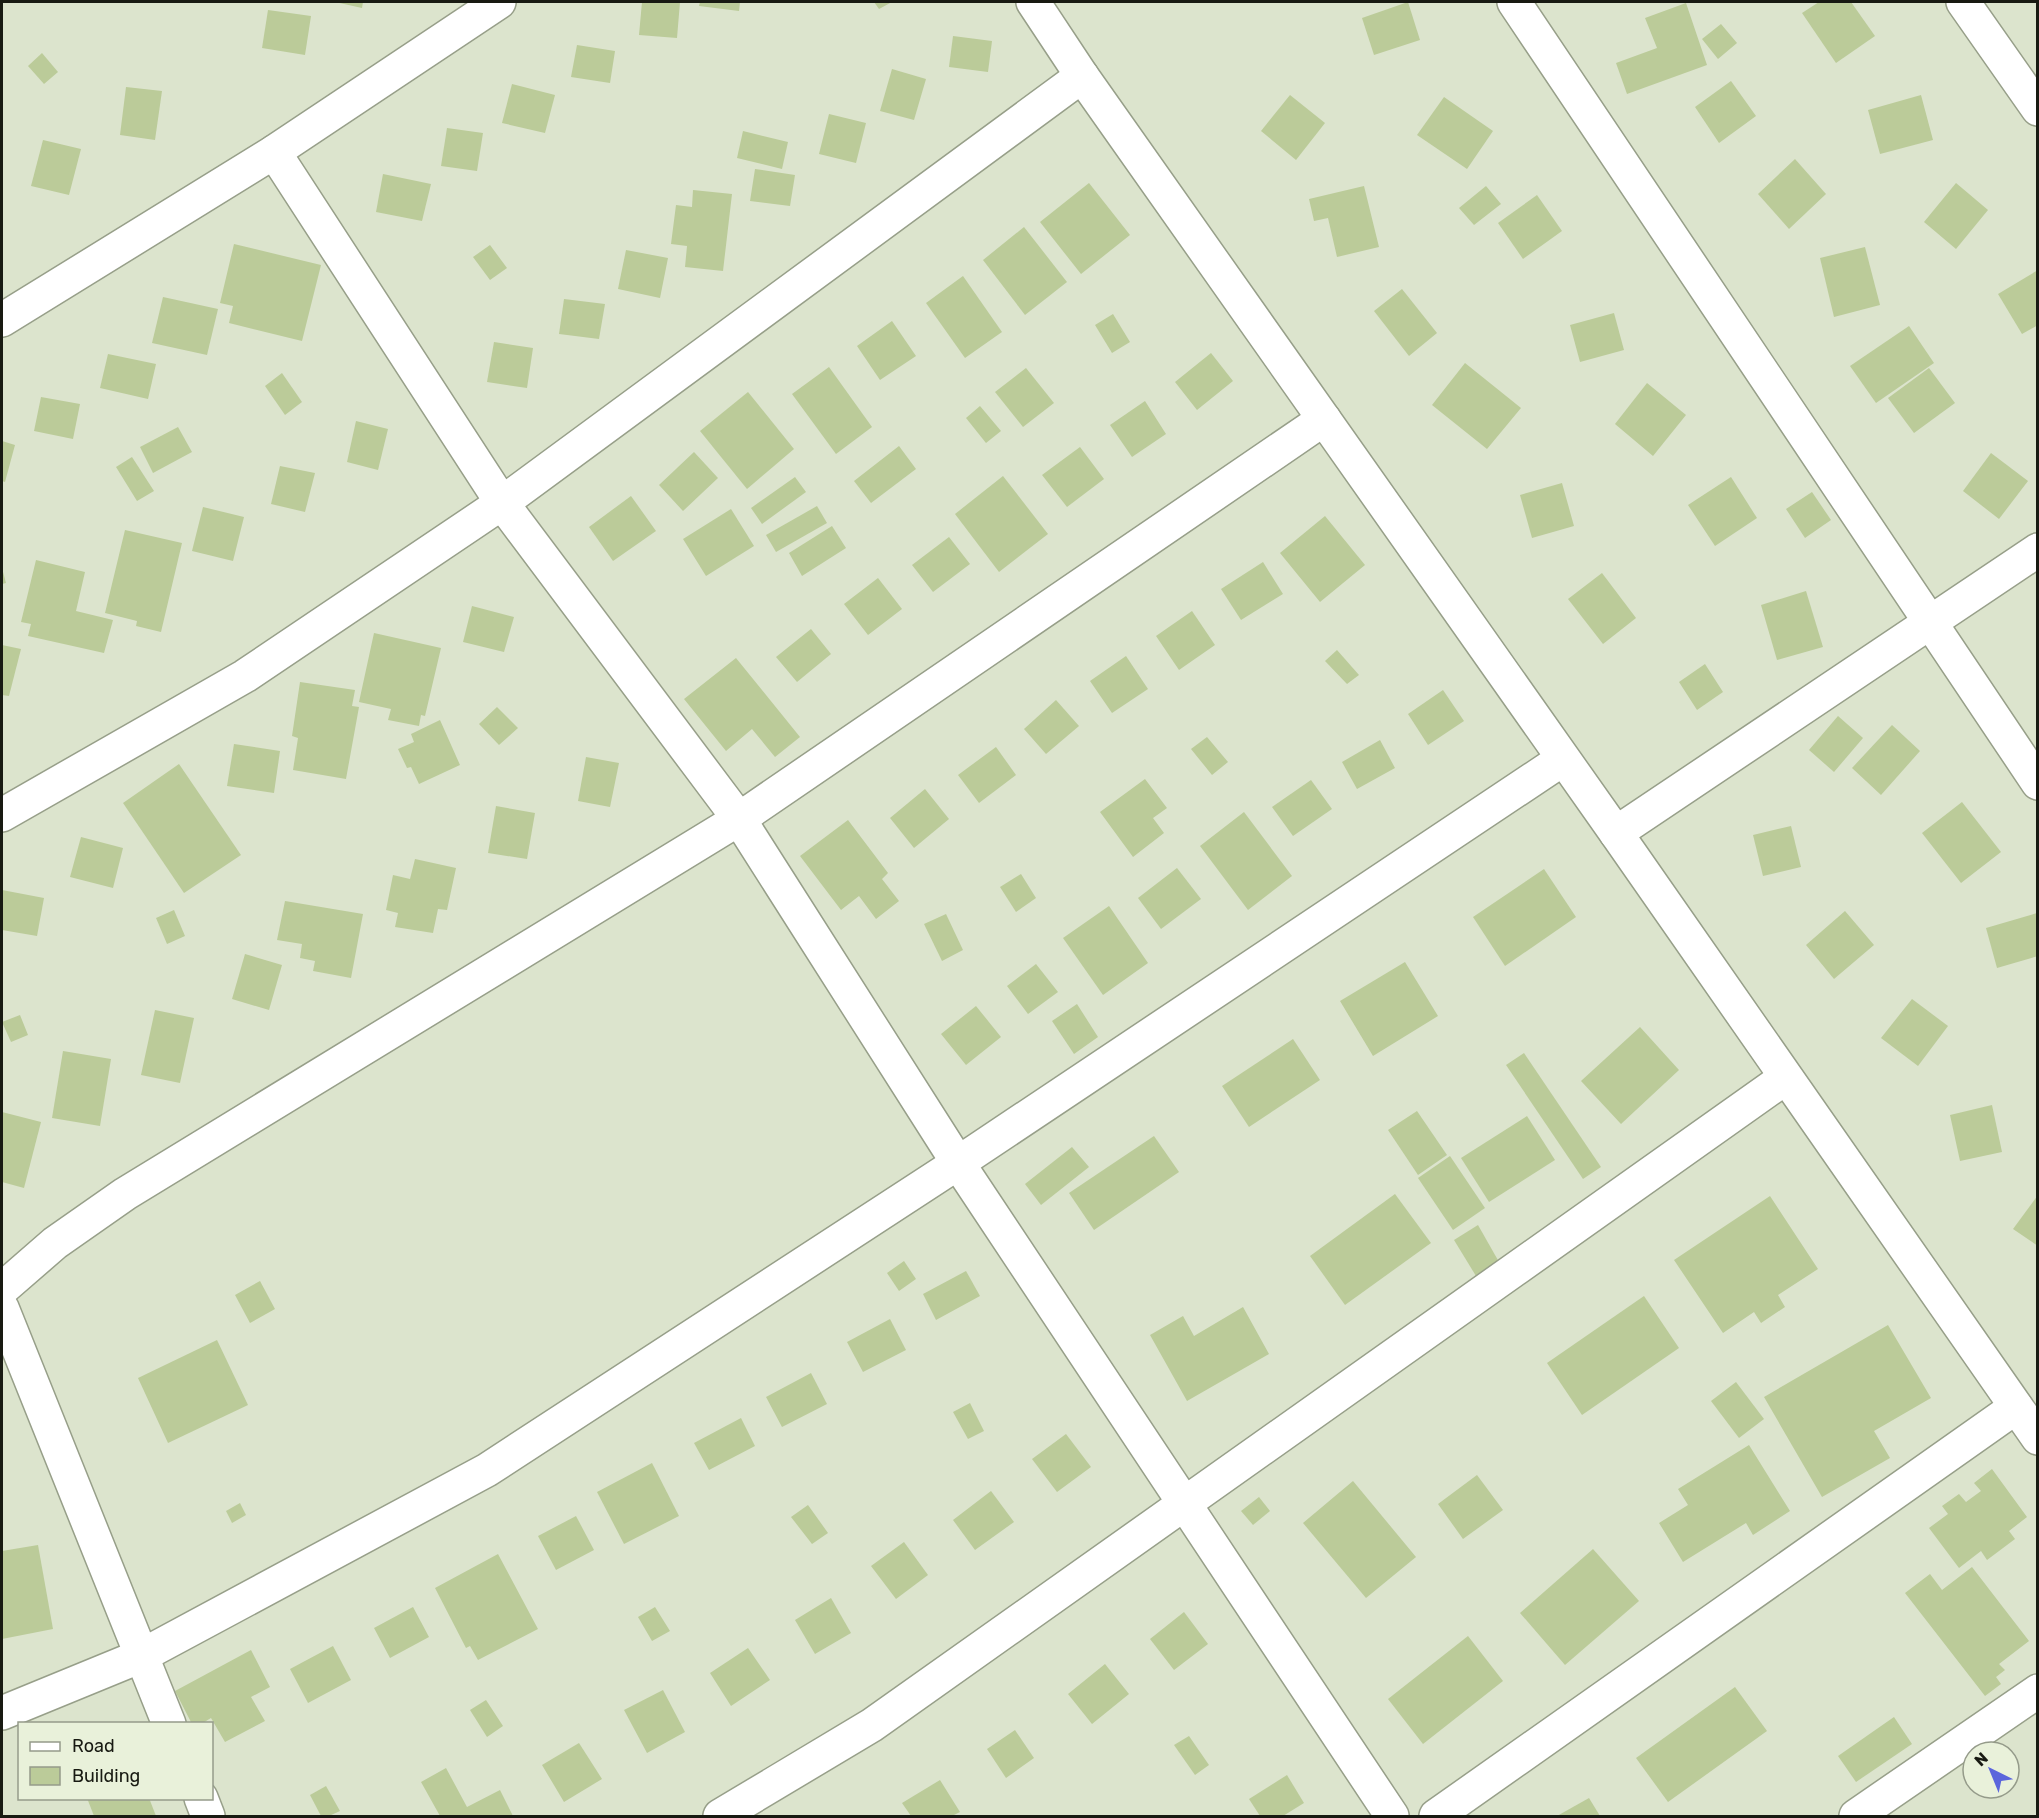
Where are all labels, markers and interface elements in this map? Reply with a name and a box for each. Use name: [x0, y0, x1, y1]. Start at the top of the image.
legend: [18, 1722, 213, 1800]
text: Road: [72, 1735, 115, 1757]
north arrow: [1961, 1740, 2021, 1800]
text: N: [1970, 1749, 1992, 1770]
text: Building: [72, 1765, 140, 1787]

